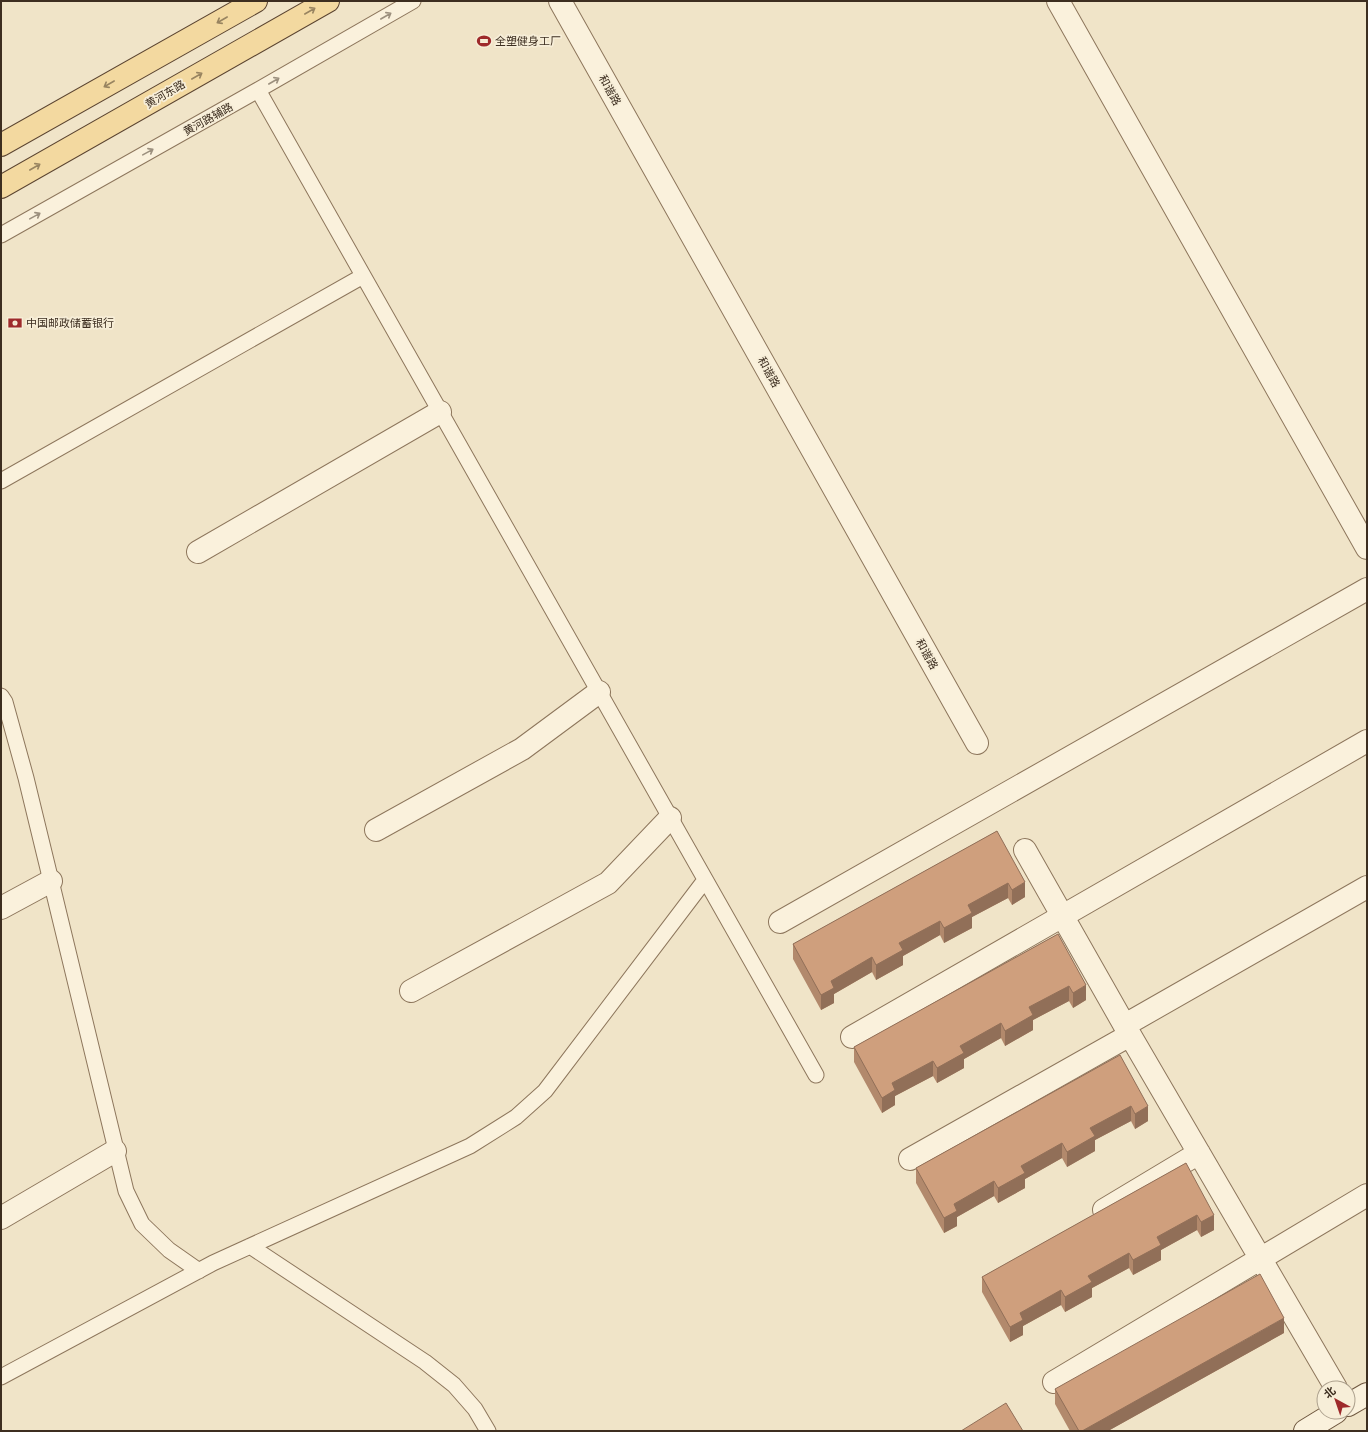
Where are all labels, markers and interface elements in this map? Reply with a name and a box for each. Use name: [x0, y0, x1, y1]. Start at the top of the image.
one-way arrow: [304, 7, 316, 15]
one-way arrow: [380, 12, 392, 20]
one-way arrow: [216, 17, 228, 25]
sports icon: 全塑健身工厂: [476, 33, 492, 49]
place label: 全塑健身工厂: [495, 34, 561, 48]
one-way arrow: [191, 71, 203, 79]
street label: 和谐路: [596, 72, 624, 108]
street label: 黄河东路: [142, 77, 188, 111]
one-way arrow: [268, 77, 280, 85]
one-way arrow: [103, 81, 115, 89]
street label: 黄河路辅路: [181, 100, 235, 138]
one-way arrow: [142, 148, 154, 155]
one-way arrow: [29, 163, 41, 171]
one-way arrow: [29, 211, 41, 219]
bank icon: 中国邮政储蓄银行: [7, 315, 23, 331]
place label: 中国邮政储蓄银行: [26, 316, 114, 330]
street label: 和谐路: [755, 354, 783, 390]
street label: 和谐路: [913, 636, 941, 672]
north arrow: [1316, 1380, 1356, 1420]
text: 北: [1321, 1383, 1338, 1401]

